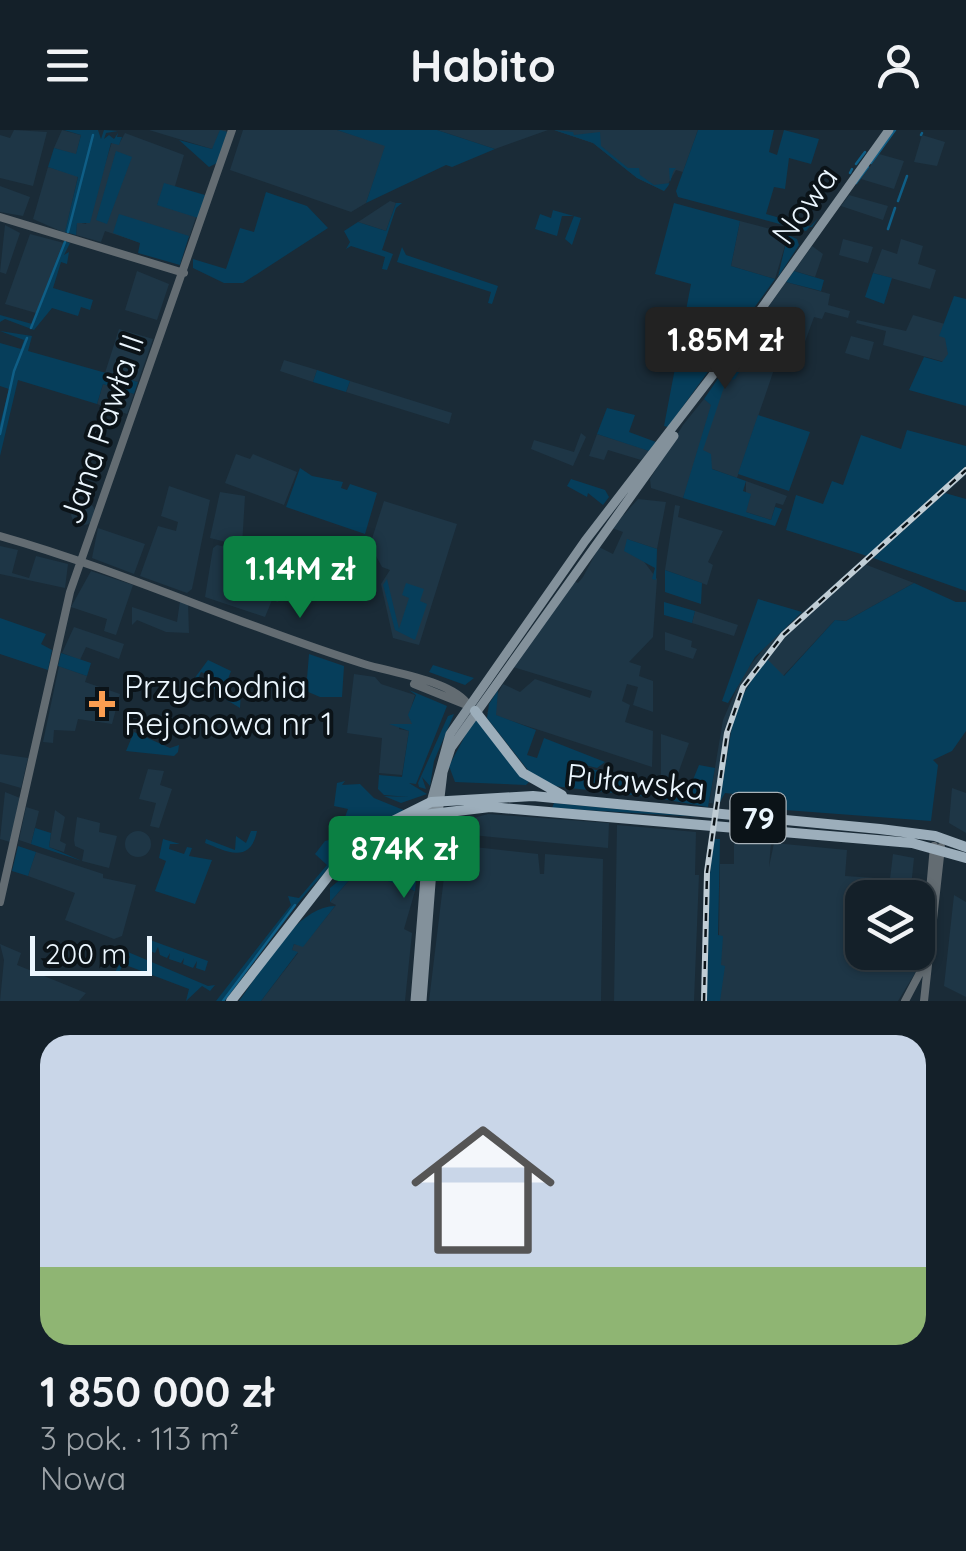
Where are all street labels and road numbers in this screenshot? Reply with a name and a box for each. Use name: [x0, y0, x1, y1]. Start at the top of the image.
street label: Nowa: [762, 158, 846, 252]
street label: Jana Pawła II: [50, 329, 152, 529]
street label: Puławska: [565, 754, 707, 808]
road number: 79: [730, 793, 786, 843]

